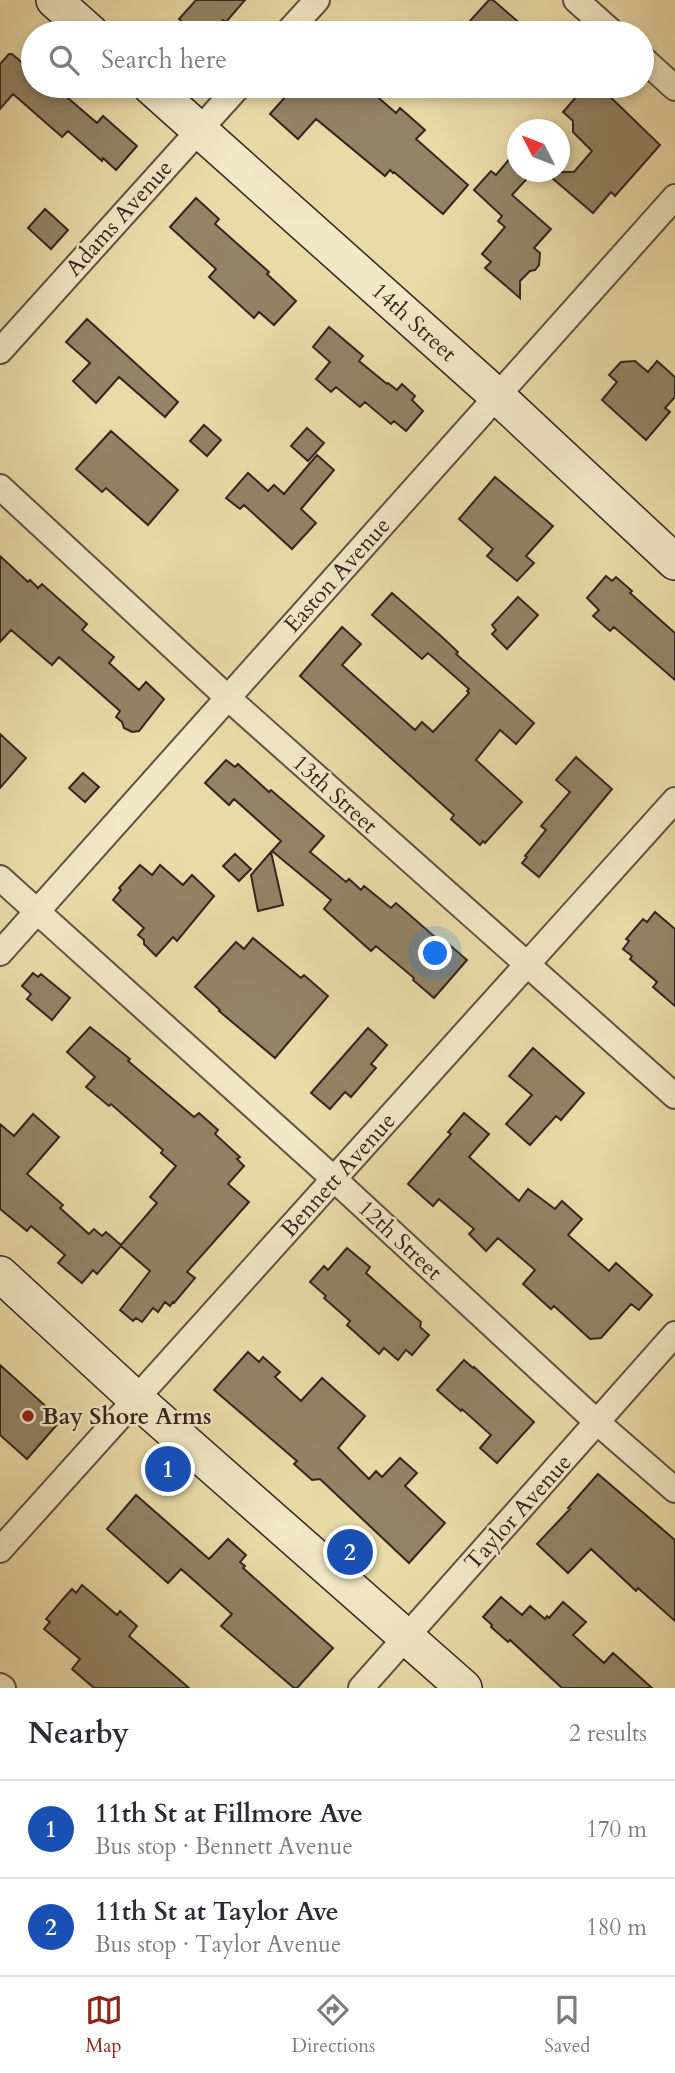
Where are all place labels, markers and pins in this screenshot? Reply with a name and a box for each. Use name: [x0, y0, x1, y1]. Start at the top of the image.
place label: Bay Shore Arms: [42, 1401, 212, 1432]
marker: Bay Shore Arms: [20, 1408, 36, 1424]
pin: 1: [145, 1443, 191, 1495]
pin: 2: [327, 1526, 373, 1578]

